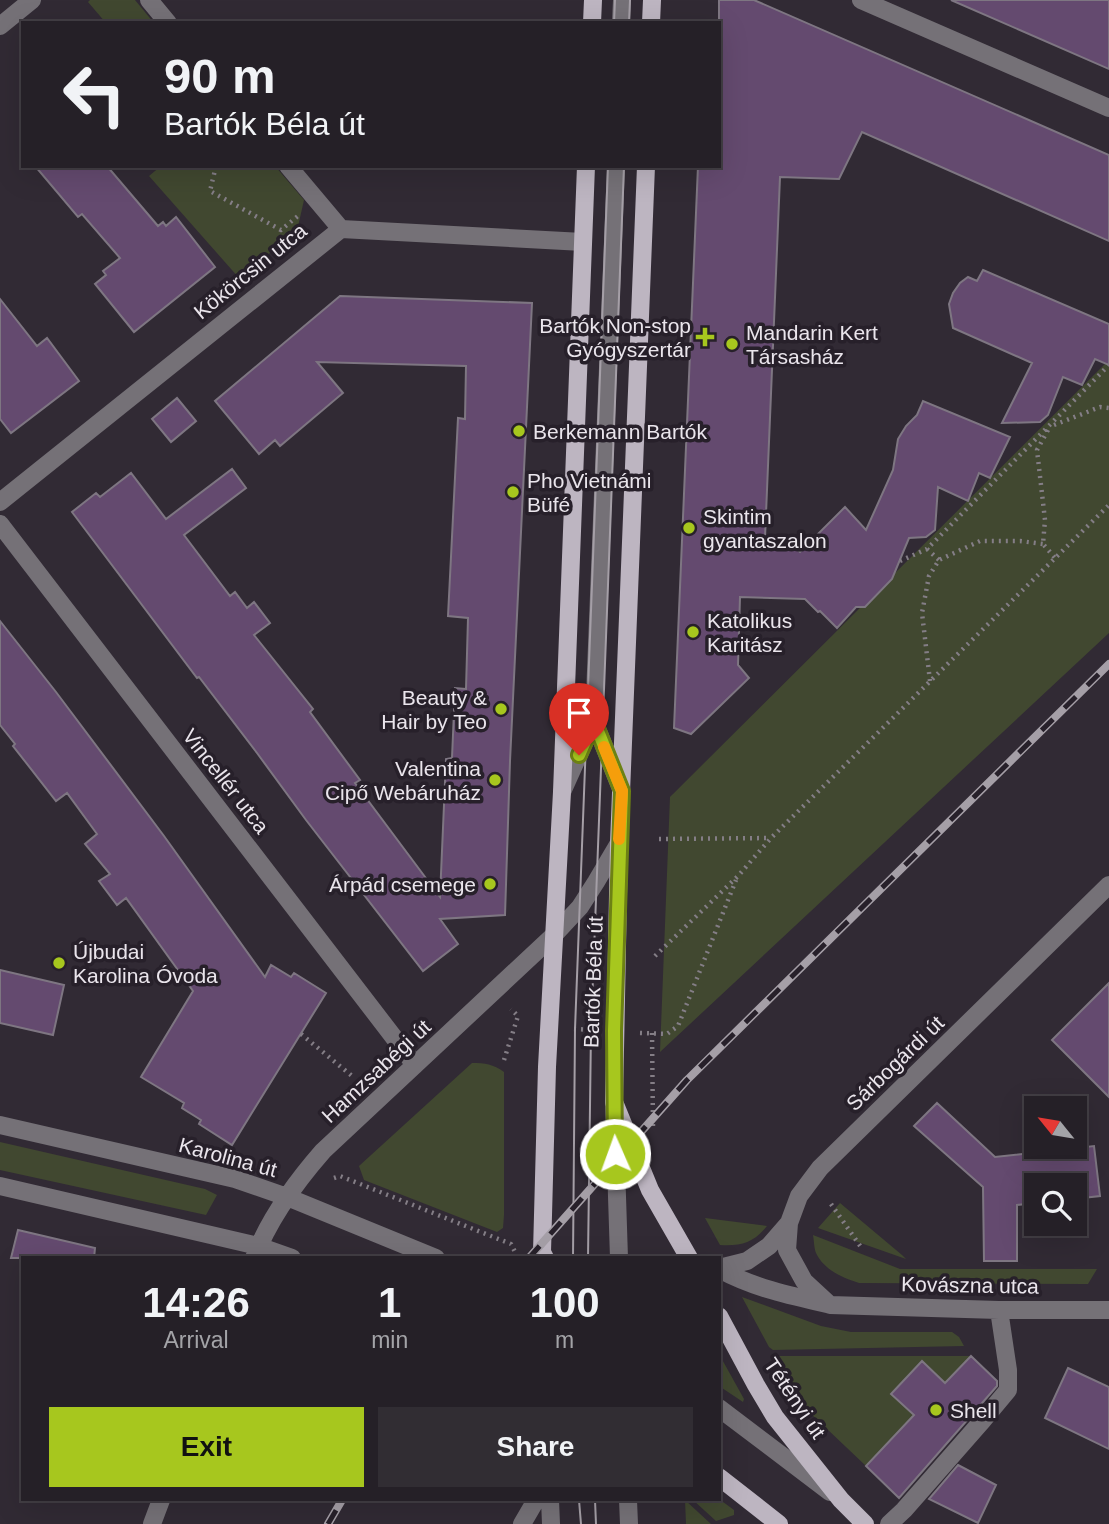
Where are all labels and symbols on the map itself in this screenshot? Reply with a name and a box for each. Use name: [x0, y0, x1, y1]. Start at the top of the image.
street label: Kökörcsin utca: [189, 219, 311, 323]
place label: Bartók Non-stop Gyógyszertár: [539, 314, 691, 361]
place label: Mandarin Kert Társasház: [746, 321, 878, 368]
marker: Bartók Non-stop Gyógyszertár: [697, 329, 713, 345]
marker: Mandarin Kert Társasház: [724, 336, 740, 352]
place label: Berkemann Bartók: [533, 420, 707, 443]
marker: Berkemann Bartók: [511, 423, 527, 439]
place label: Pho Vietnámi Büfé: [527, 469, 652, 516]
marker: Pho Vietnámi Büfé: [505, 484, 521, 500]
place label: Skintim gyantaszalon: [703, 505, 827, 552]
marker: Skintim gyantaszalon: [681, 520, 697, 536]
place label: Katolikus Karitász: [707, 609, 792, 656]
marker: Katolikus Karitász: [685, 624, 701, 640]
pin: [549, 683, 609, 755]
place label: Beauty & Hair by Teo: [381, 686, 487, 733]
marker: Beauty & Hair by Teo: [493, 701, 509, 717]
street label: Vincellér utca: [178, 724, 274, 838]
place label: Valentina Cipő Webáruház: [325, 757, 481, 804]
marker: Valentina Cipő Webáruház: [487, 772, 503, 788]
place label: Árpád csemege: [329, 873, 476, 896]
marker: Árpád csemege: [482, 876, 498, 892]
street label: Bartók Béla út: [579, 916, 607, 1048]
place label: Újbudai Karolina Óvoda: [73, 940, 218, 987]
marker: Újbudai Karolina Óvoda: [51, 955, 67, 971]
street label: Sárbogárdi út: [842, 1011, 948, 1115]
street label: Hamzsabégi út: [317, 1015, 435, 1127]
north arrow: [1024, 1096, 1087, 1158]
position arrow: [578, 1117, 652, 1191]
street label: Karolina út: [177, 1133, 280, 1181]
street label: Kovászna utca: [901, 1272, 1039, 1298]
street label: Tétényi út: [760, 1353, 830, 1443]
place label: Shell: [950, 1399, 997, 1422]
marker: Shell: [928, 1402, 944, 1418]

